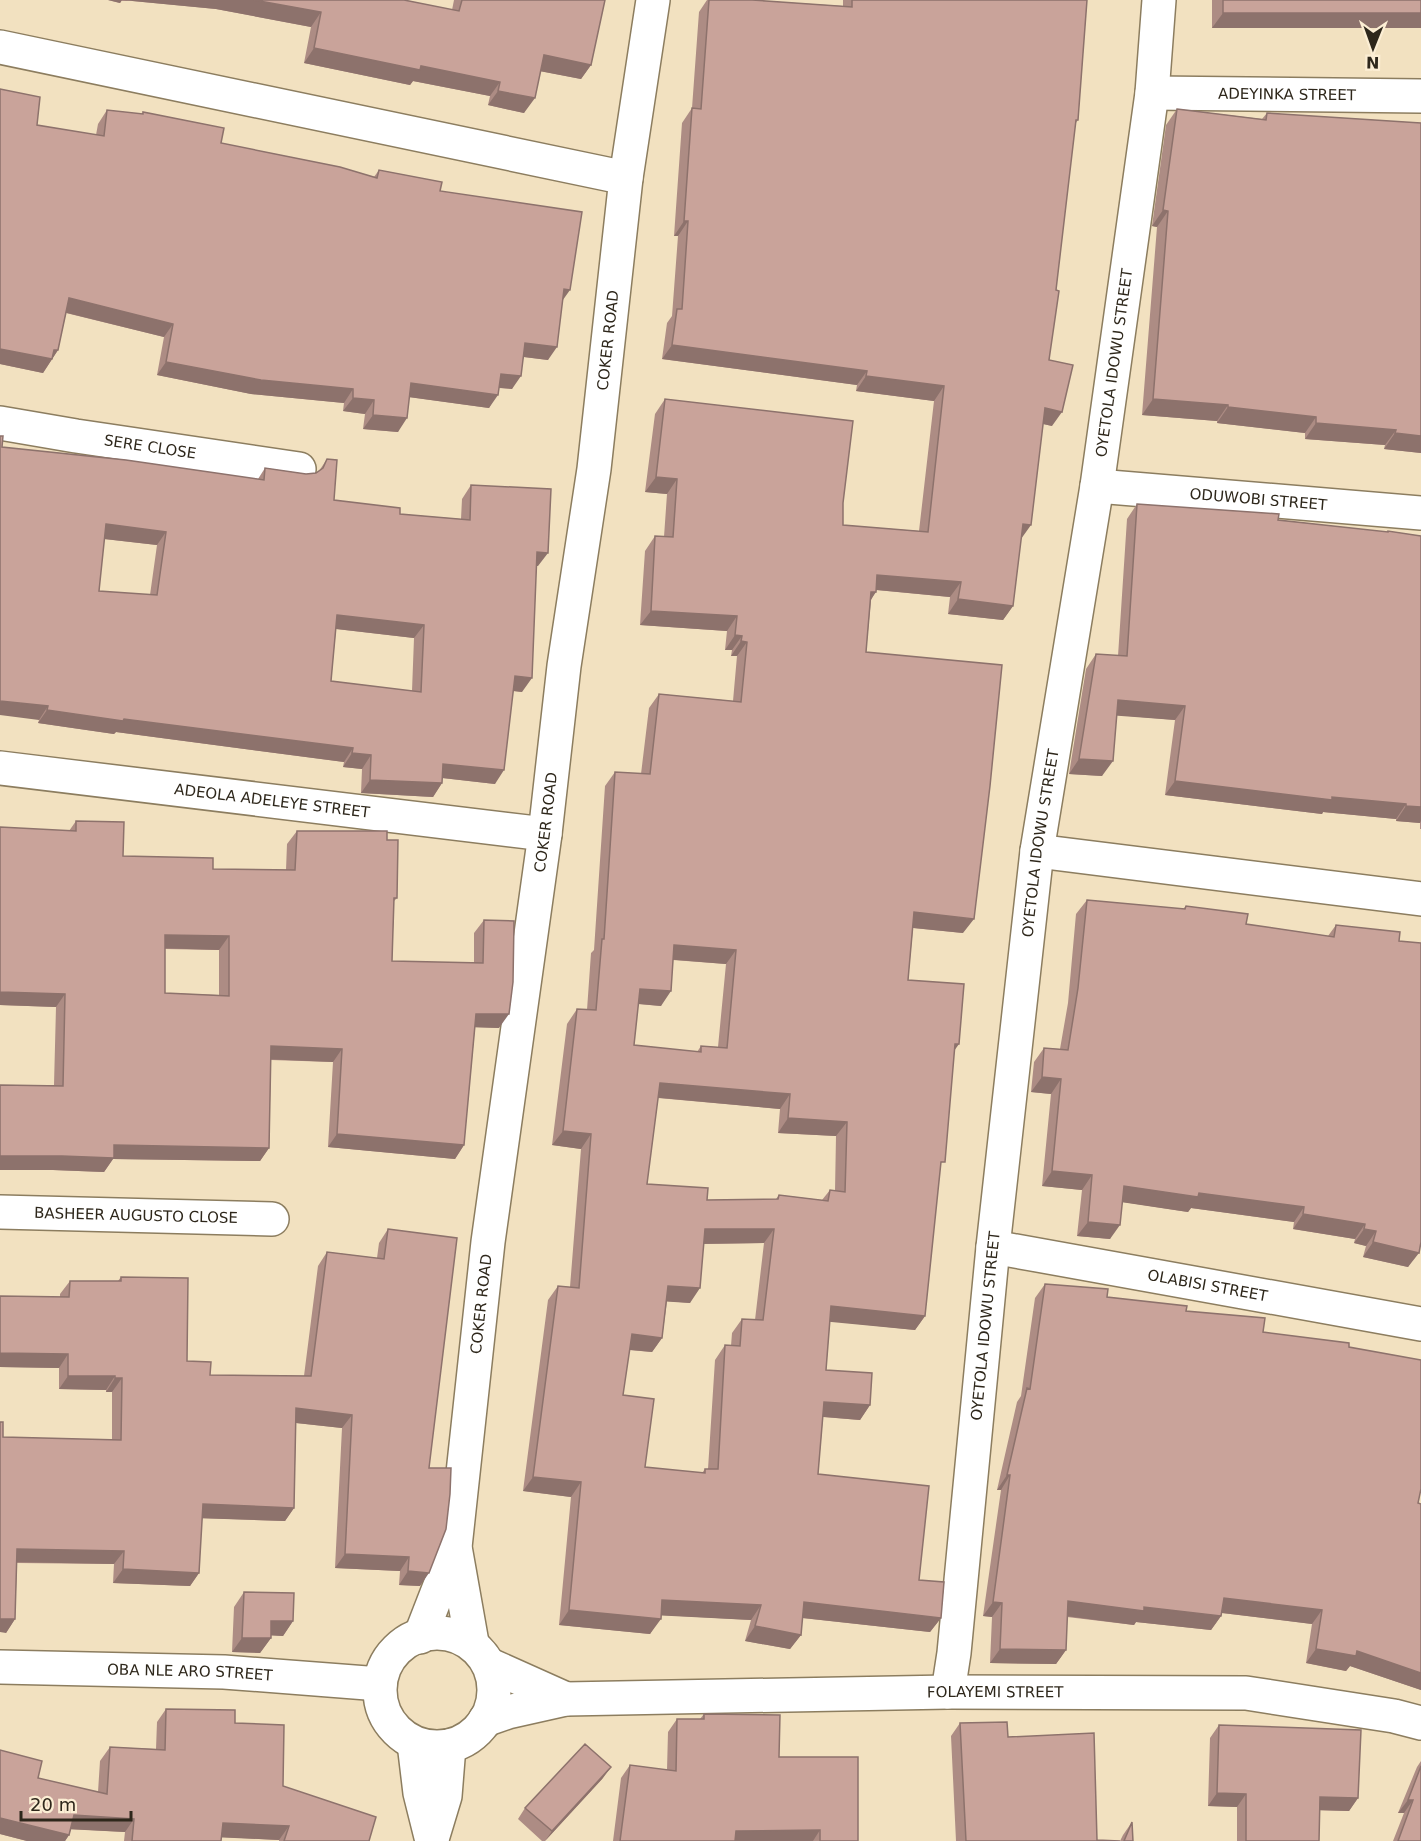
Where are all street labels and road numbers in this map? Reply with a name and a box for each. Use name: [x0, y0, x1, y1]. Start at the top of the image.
street label: ADEYINKA STREET: [1218, 85, 1357, 104]
street label: OYETOLA IDOWU STREET: [1092, 267, 1136, 458]
street label: COKER ROAD: [594, 289, 623, 391]
street label: SERE CLOSE: [103, 431, 197, 463]
street label: ODUWOBI STREET: [1189, 485, 1329, 514]
street label: OYETOLA IDOWU STREET: [1018, 747, 1063, 938]
street label: COKER ROAD: [531, 771, 561, 873]
street label: ADEOLA ADELEYE STREET: [173, 780, 372, 822]
street label: BASHEER AUGUSTO CLOSE: [34, 1204, 238, 1227]
street label: OYETOLA IDOWU STREET: [967, 1230, 1004, 1421]
street label: COKER ROAD: [467, 1253, 496, 1355]
street label: OLABISI STREET: [1146, 1266, 1270, 1305]
street label: OBA NLE ARO STREET: [107, 1660, 274, 1685]
street label: FOLAYEMI STREET: [927, 1683, 1064, 1701]

